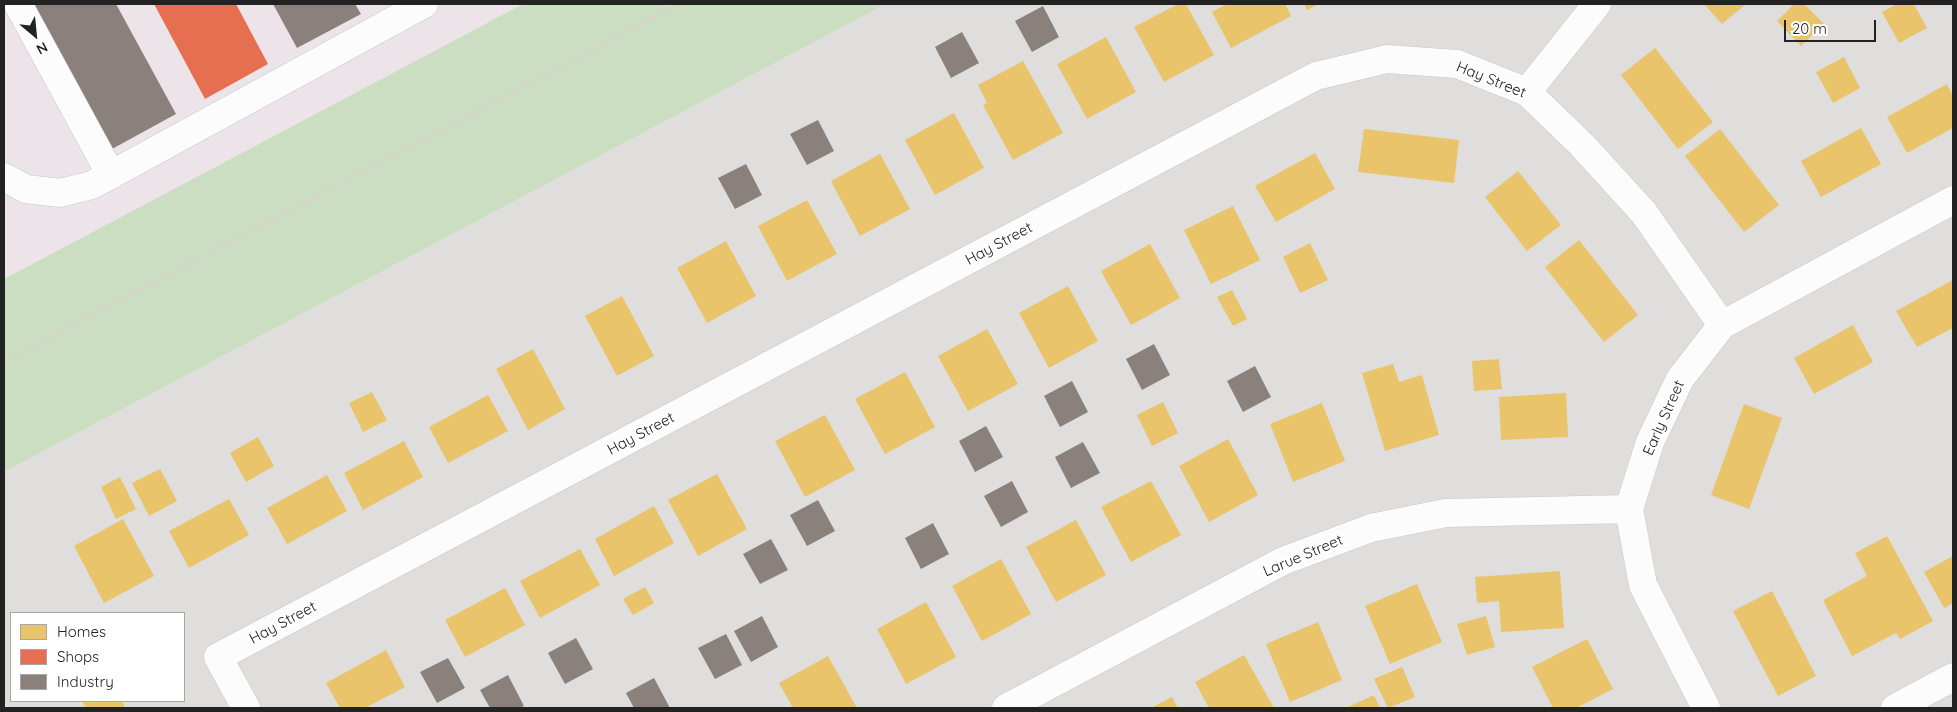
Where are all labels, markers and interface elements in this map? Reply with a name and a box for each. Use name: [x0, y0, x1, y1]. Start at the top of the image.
north arrow: [10, 10, 60, 60]
scale bar: [1787, 10, 1880, 42]
text: 20 m: [1792, 19, 1827, 38]
text: N: [33, 38, 51, 59]
street label: Hay Street: [1454, 58, 1528, 102]
street label: Hay Street: [962, 219, 1036, 269]
street label: Early Street: [1639, 378, 1689, 458]
street label: Hay Street: [604, 409, 678, 459]
street label: Larue Street: [1260, 531, 1346, 581]
street label: Hay Street: [246, 598, 320, 648]
legend: [10, 612, 185, 702]
text: Homes: [57, 622, 106, 641]
text: Shops: [57, 647, 99, 666]
text: Industry: [57, 672, 114, 691]

